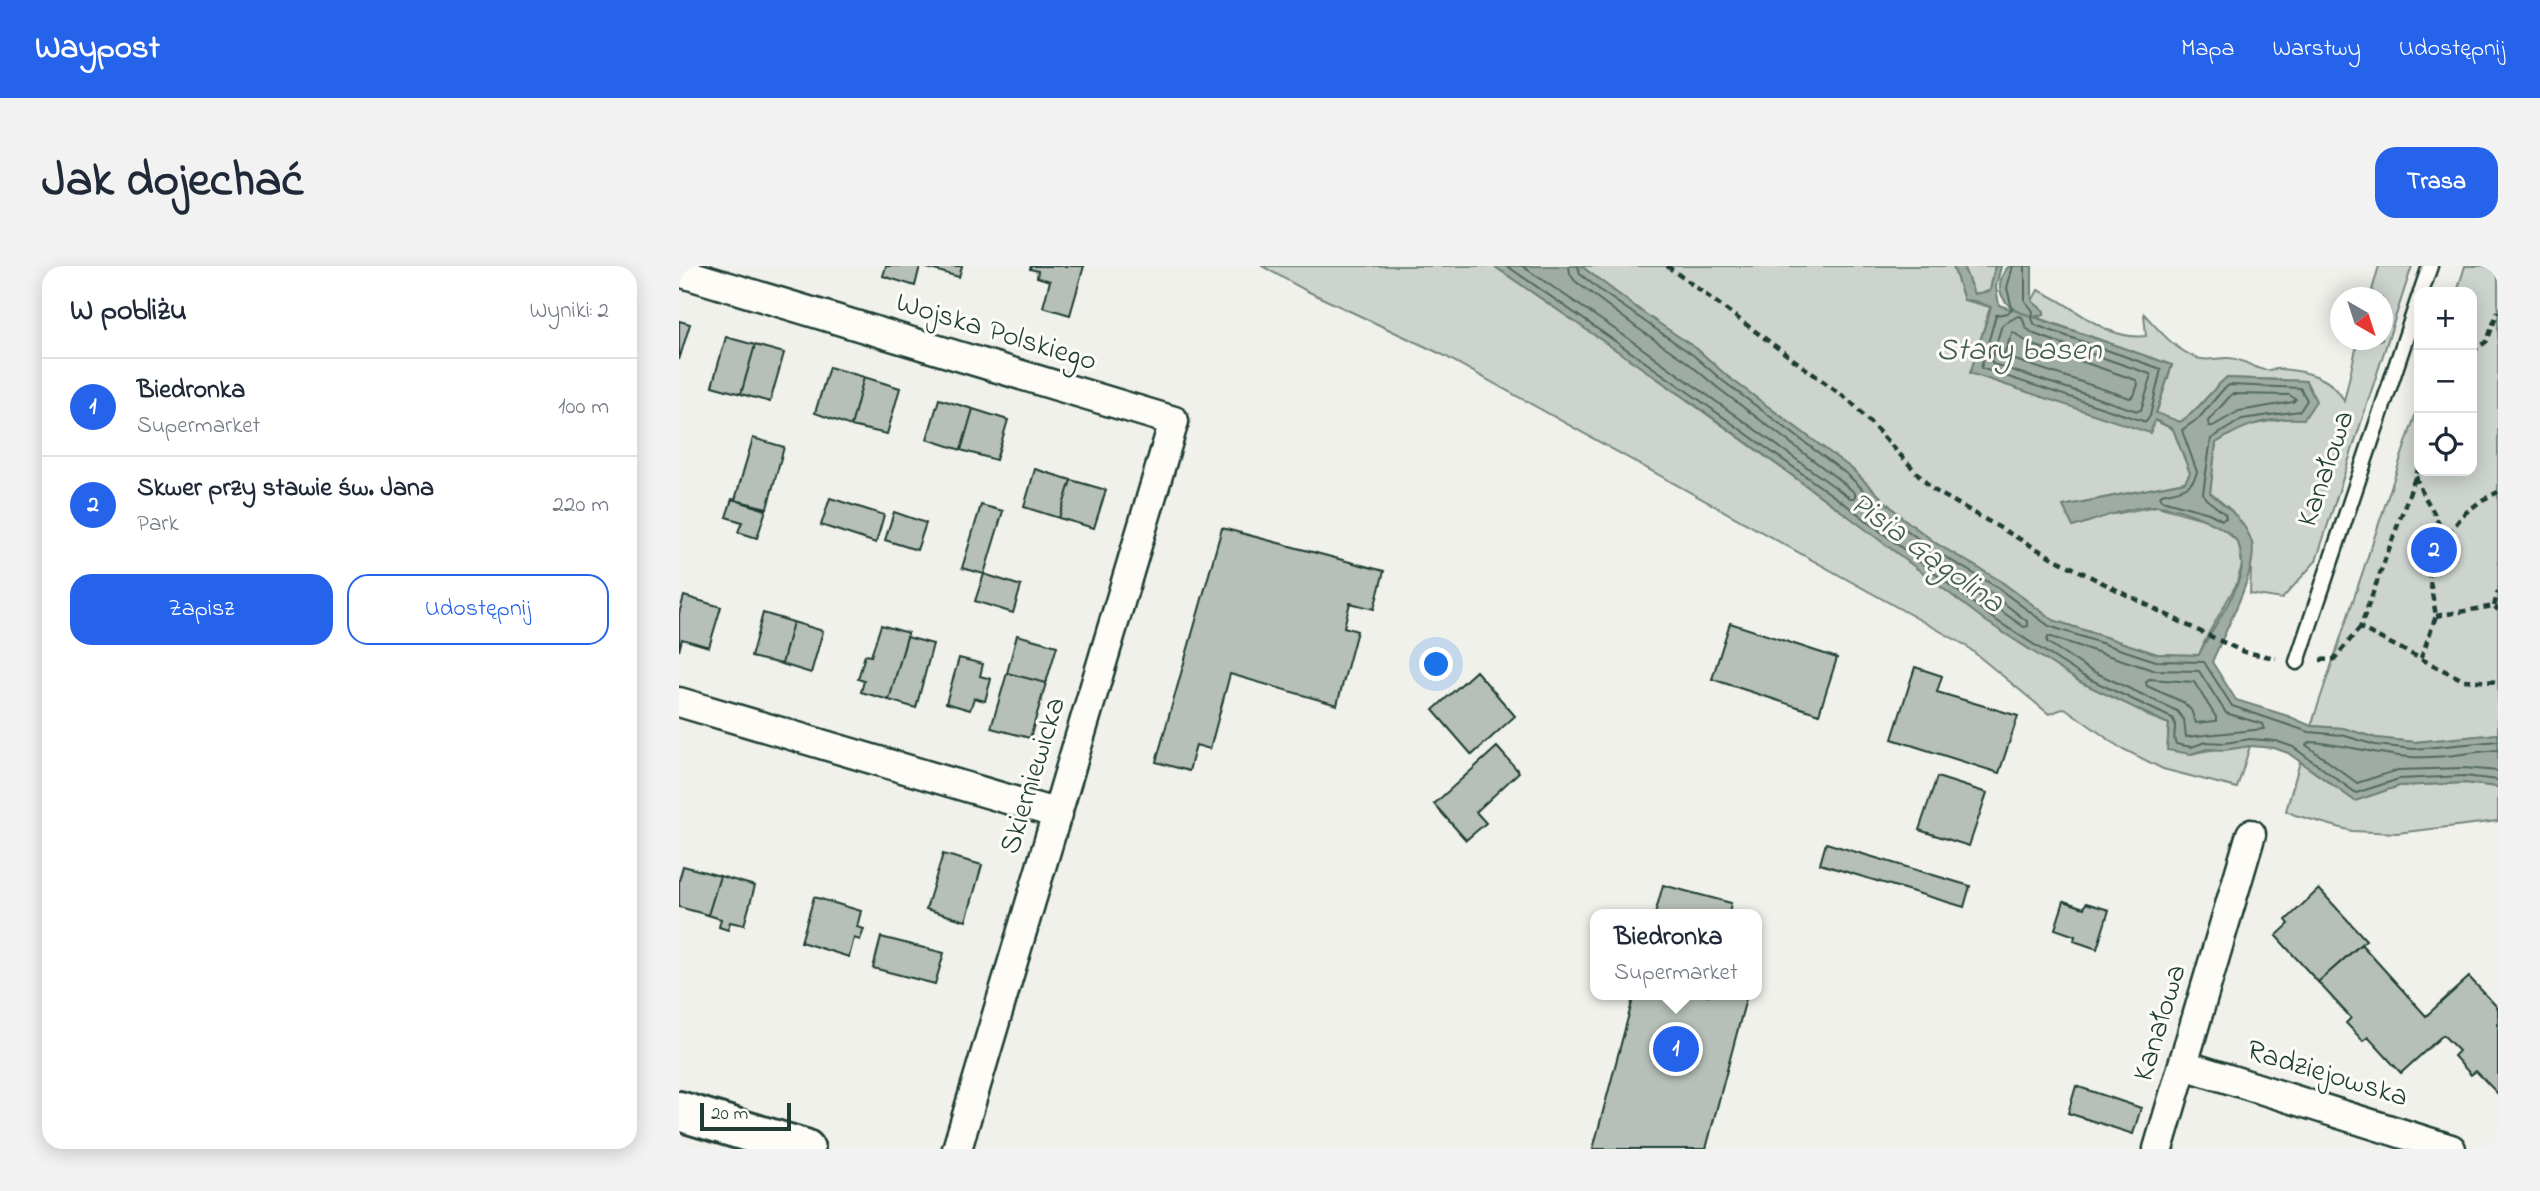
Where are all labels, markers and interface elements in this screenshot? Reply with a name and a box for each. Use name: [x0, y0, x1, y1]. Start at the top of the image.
text: Waypost: [35, 25, 160, 73]
text: Mapa: [2181, 32, 2234, 67]
text: Warstwy: [2272, 32, 2361, 67]
text: Udostępnij: [2399, 32, 2505, 67]
text: Jak dojechać: [42, 146, 303, 218]
button: Trasa: [2375, 147, 2498, 218]
street label: Wojska Polskiego: [890, 282, 1102, 384]
north arrow: [2330, 287, 2393, 350]
map controls: [2414, 287, 2477, 476]
button: +: [2414, 287, 2477, 350]
text: W pobliżu: [70, 290, 187, 334]
text: Wyniki: 2: [530, 295, 609, 328]
water label: Stary basen: [1937, 328, 2103, 375]
button: −: [2414, 350, 2477, 413]
text: Biedronka: [137, 372, 245, 410]
text: 1: [89, 391, 97, 424]
text: 100 m: [558, 391, 609, 424]
street label: Kanałowa: [2287, 405, 2367, 533]
text: Supermarket: [137, 410, 260, 443]
button: locate: [2414, 413, 2477, 476]
text: Skwer przy stawie św. Jana: [137, 470, 434, 508]
water label: Pisia Gągolina: [1839, 482, 2014, 627]
text: 2: [87, 489, 99, 522]
text: 220 m: [553, 489, 609, 522]
text: Park: [137, 508, 179, 541]
pin: 2: [2411, 524, 2457, 576]
button: Zapisz: [70, 574, 333, 645]
button: Udostępnij: [347, 574, 609, 645]
your location: [1419, 647, 1453, 681]
street label: Skierniewicka: [989, 692, 1079, 860]
popup: [1590, 909, 1762, 1000]
text: Biedronka: [1614, 919, 1723, 957]
text: Supermarket: [1614, 957, 1738, 990]
street label: Kanałowa: [2122, 959, 2200, 1087]
pin: 1: [1653, 1023, 1699, 1075]
street label: Radziejowska: [2241, 1030, 2413, 1120]
scale bar: [700, 1100, 791, 1132]
text: 20 m: [711, 1101, 748, 1128]

